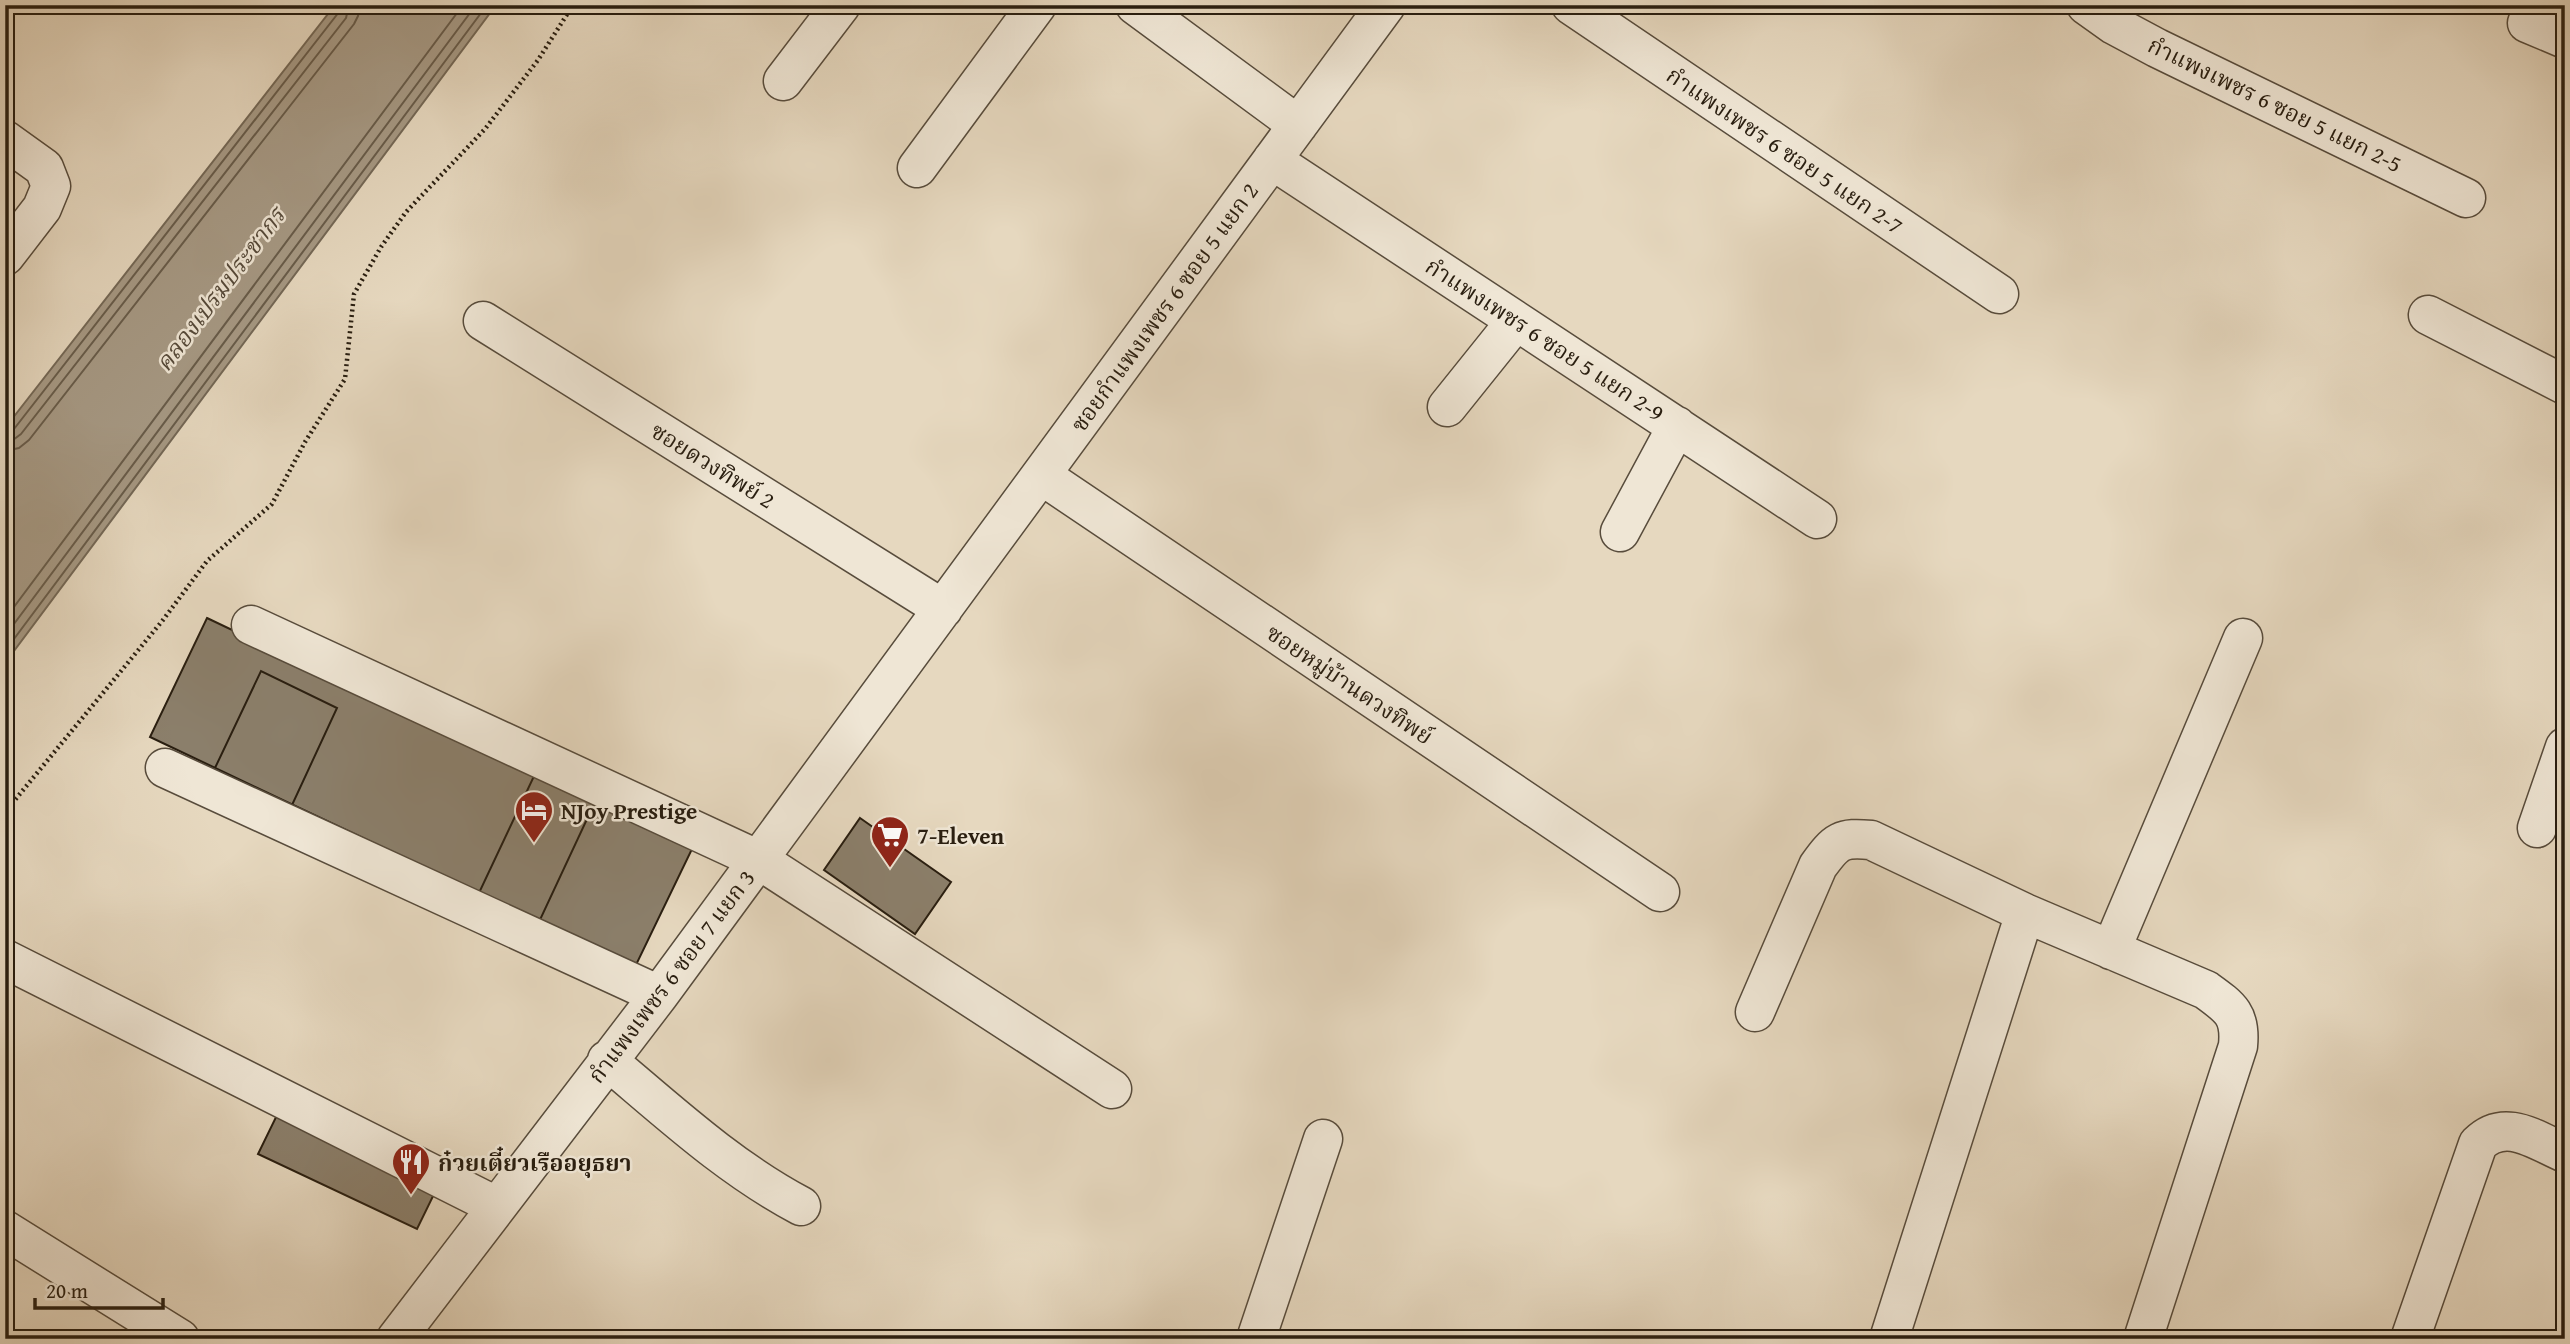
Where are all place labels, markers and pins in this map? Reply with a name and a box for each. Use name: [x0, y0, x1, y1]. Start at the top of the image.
hotel icon: NJoy Prestige: [513, 789, 555, 844]
place label: NJoy Prestige: [561, 794, 697, 827]
supermarket icon: 7-Eleven: [869, 814, 911, 869]
place label: 7-Eleven: [917, 819, 1005, 852]
restaurant icon: ก๋วยเตี๋ยวเรืออยุธยา: [390, 1141, 432, 1196]
place label: ก๋วยเตี๋ยวเรืออยุธยา: [438, 1146, 632, 1179]

